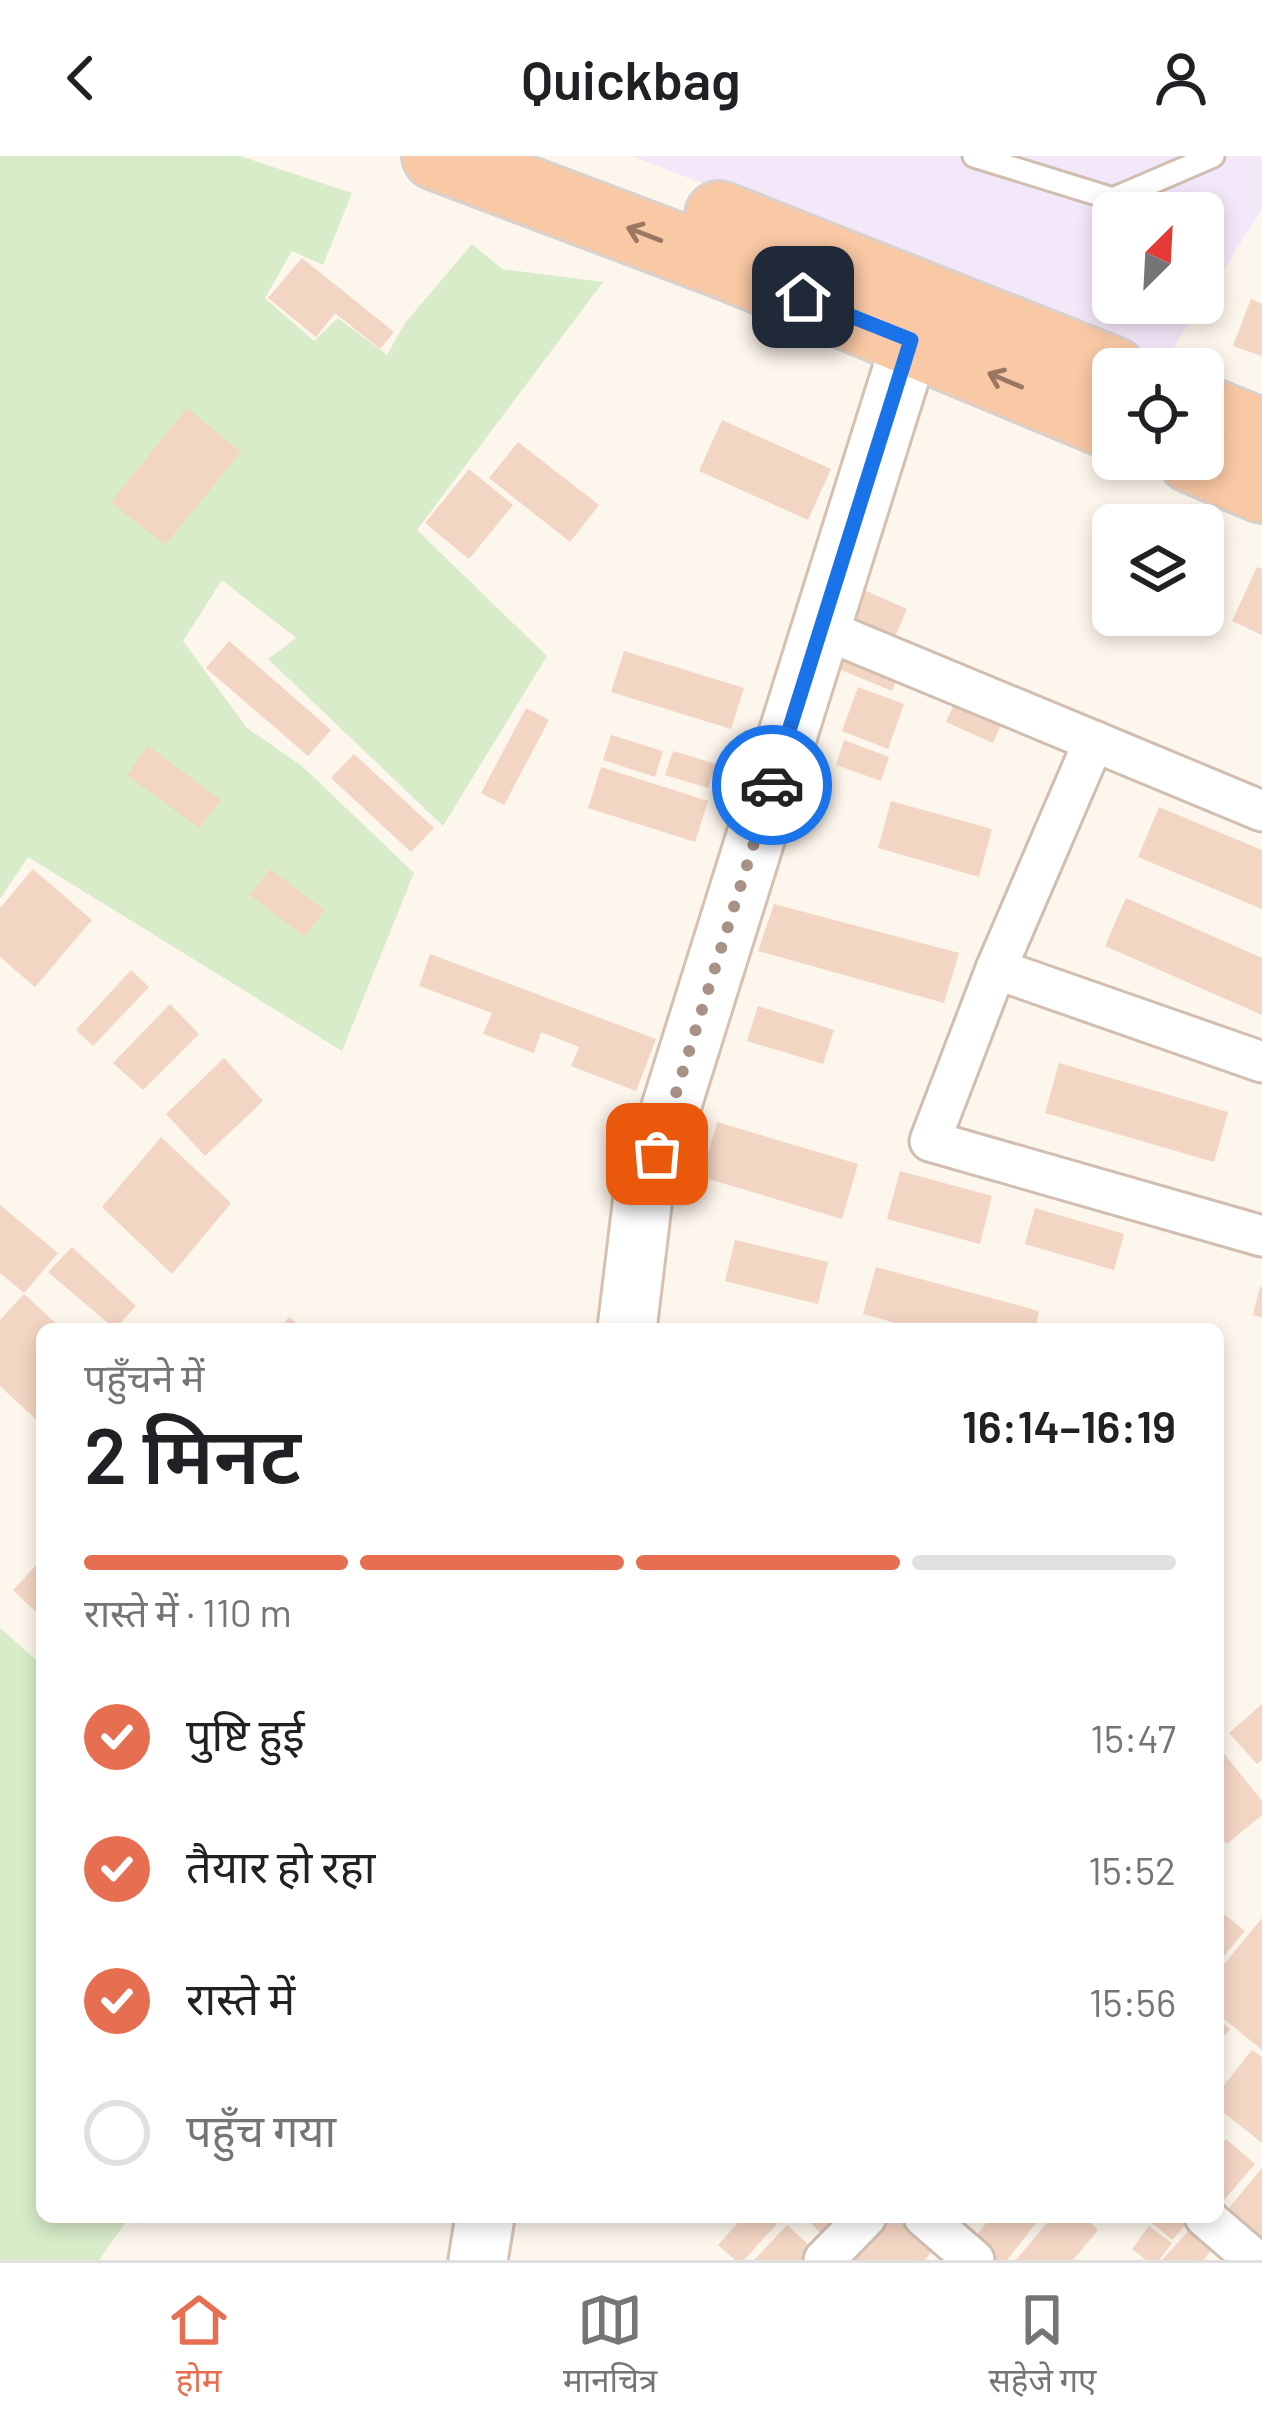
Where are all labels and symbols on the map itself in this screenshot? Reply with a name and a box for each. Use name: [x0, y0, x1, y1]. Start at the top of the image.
north arrow: [1092, 192, 1224, 324]
one-way arrow: [626, 222, 663, 244]
pin: [752, 246, 854, 348]
one-way arrow: [988, 368, 1025, 389]
courier: [712, 725, 832, 845]
pin: [606, 1103, 708, 1205]

